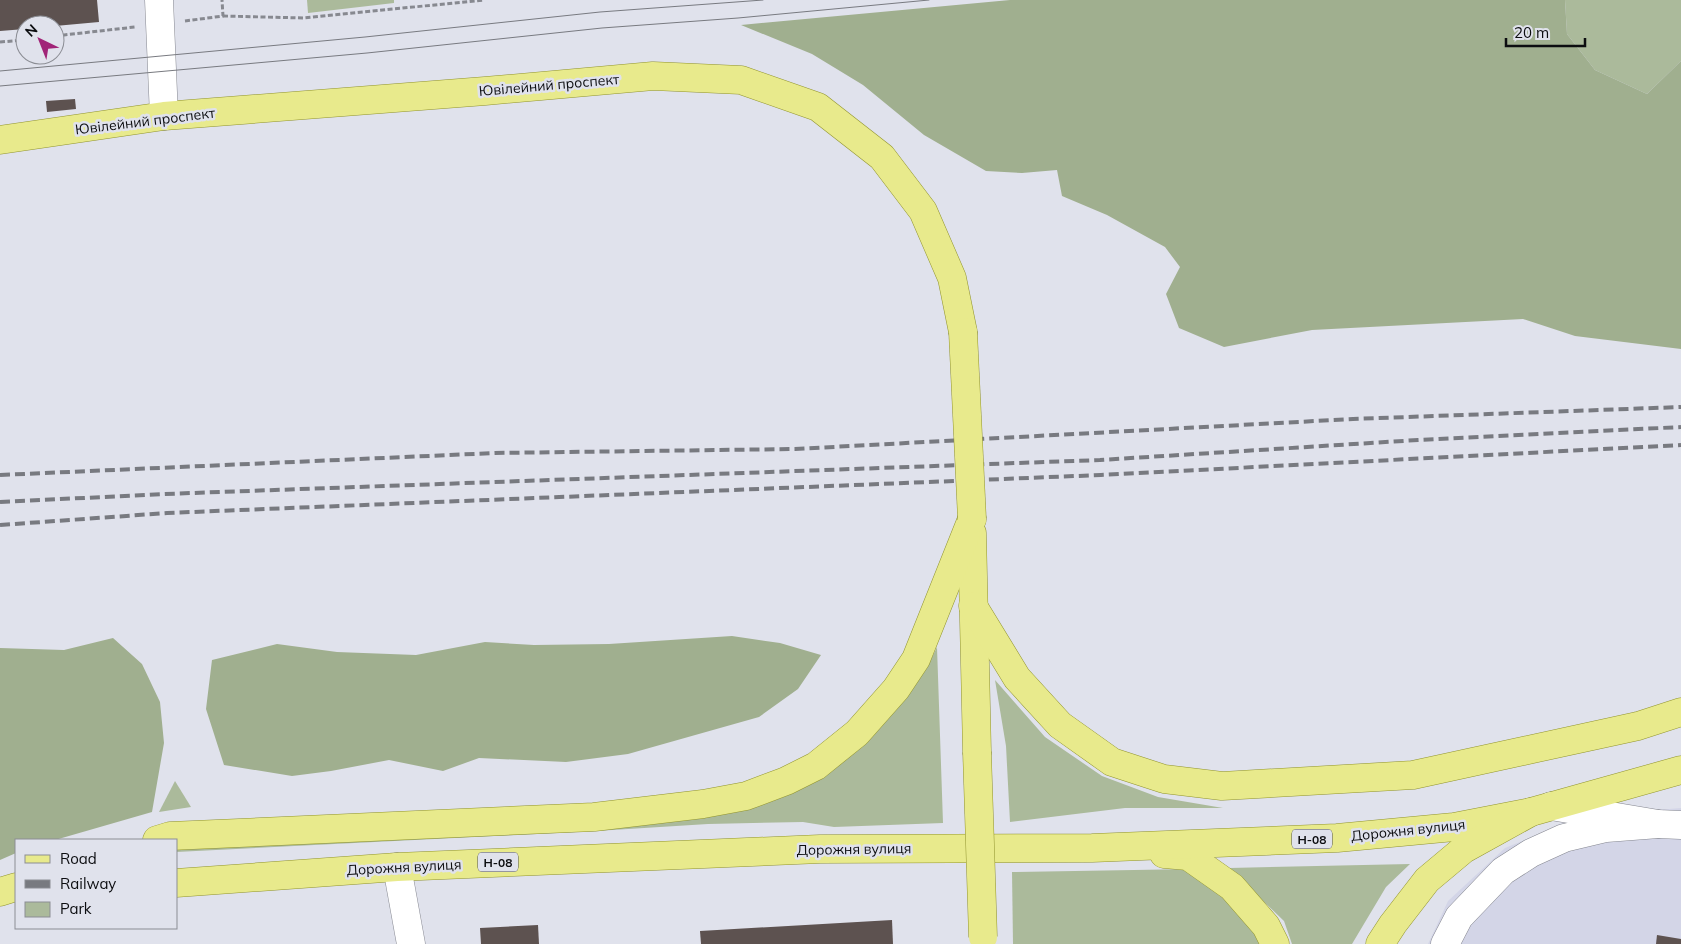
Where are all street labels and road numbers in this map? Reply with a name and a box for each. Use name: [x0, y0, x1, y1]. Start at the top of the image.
street label: Ювілейний проспект: [478, 70, 621, 100]
street label: Ювілейний проспект: [74, 103, 217, 139]
street label: Дорожня вулиця: [1350, 815, 1466, 845]
road number: Н-08: [1292, 830, 1332, 849]
street label: Дорожня вулиця: [796, 839, 912, 859]
road number: Н-08: [478, 852, 518, 872]
street label: Дорожня вулиця: [346, 855, 462, 879]

